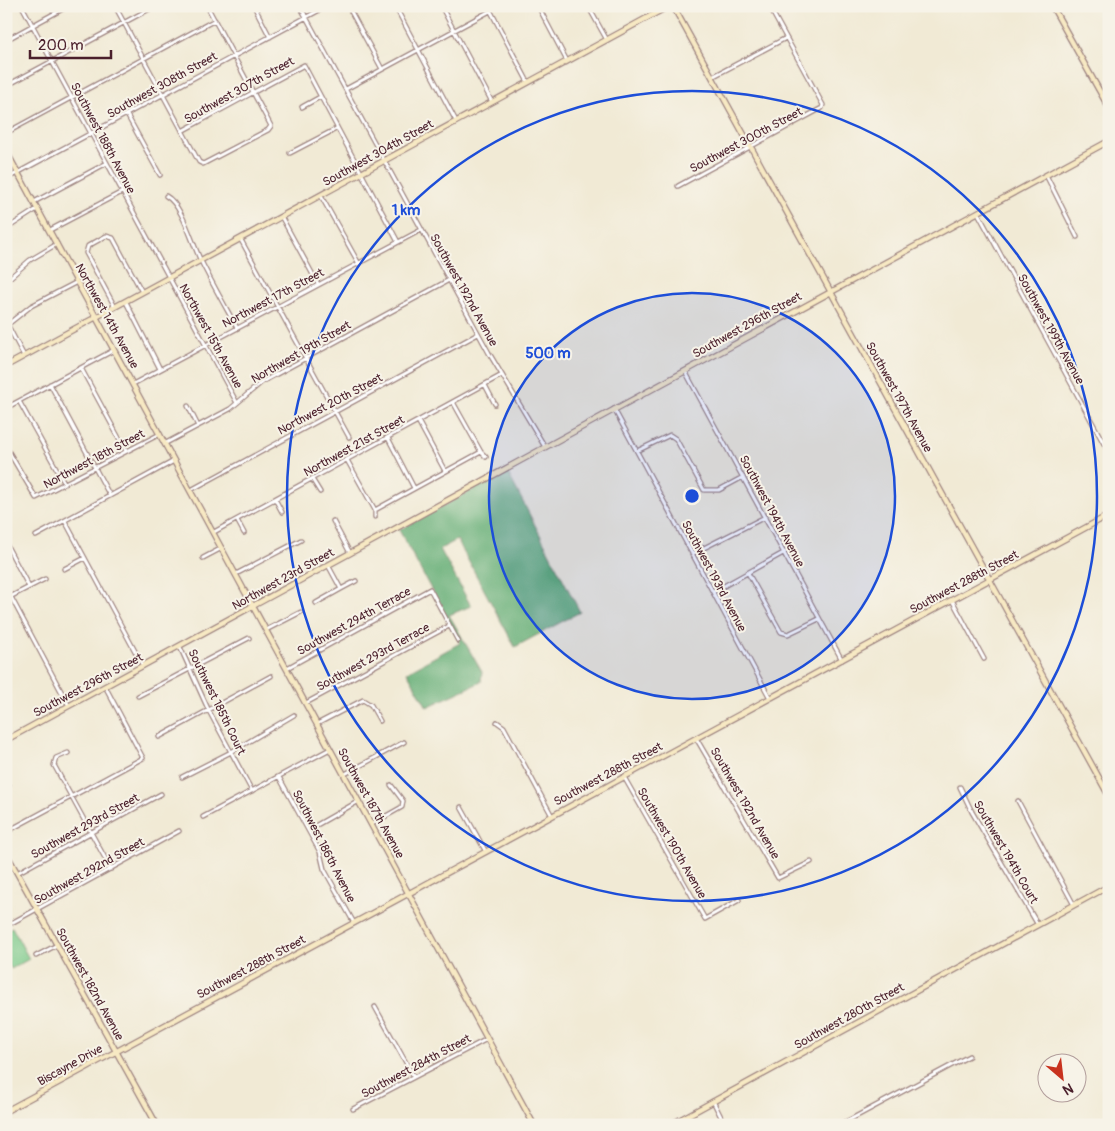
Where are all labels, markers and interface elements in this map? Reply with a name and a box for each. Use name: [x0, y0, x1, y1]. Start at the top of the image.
scale bar: [30, 28, 111, 60]
text: 200 m: [38, 36, 83, 55]
street label: Southwest 308th Street: [105, 49, 220, 122]
street label: Southwest 307th Street: [182, 54, 297, 127]
street label: Southwest 188th Avenue: [67, 80, 138, 196]
street label: Southwest 300th Street: [687, 104, 805, 177]
street label: Southwest 304th Street: [320, 117, 436, 190]
text: 1 km: [392, 201, 420, 220]
street label: Southwest 192nd Avenue: [426, 231, 501, 349]
street label: Northwest 14th Avenue: [71, 261, 142, 371]
street label: Northwest 17th Street: [220, 265, 327, 332]
street label: Southwest 199th Avenue: [1014, 271, 1087, 387]
street label: Northwest 15th Avenue: [176, 281, 246, 391]
street label: Southwest 296th Street: [690, 289, 804, 362]
street label: Northwest 19th Street: [249, 318, 354, 387]
street label: Southwest 197th Avenue: [862, 339, 935, 455]
text: 500 m: [525, 344, 571, 363]
street label: Northwest 20th Street: [275, 370, 385, 438]
street label: Northwest 21st Street: [301, 412, 407, 480]
street label: Northwest 18th Street: [41, 426, 148, 492]
street label: Southwest 194th Avenue: [736, 453, 807, 570]
centre of rings: [683, 487, 701, 505]
street label: Southwest 193rd Avenue: [678, 518, 749, 634]
street label: Northwest 23rd Street: [230, 545, 337, 614]
street label: Southwest 288th Street: [907, 547, 1021, 618]
street label: Southwest 294th Terrace: [295, 584, 414, 659]
street label: Southwest 293rd Terrace: [314, 620, 432, 695]
street label: Southwest 185th Court: [184, 647, 249, 758]
street label: Southwest 296th Street: [31, 650, 146, 721]
street label: Southwest 288th Street: [551, 739, 665, 810]
street label: Southwest 187th Avenue: [334, 745, 407, 861]
street label: Southwest 192nd Avenue: [706, 745, 783, 862]
street label: Southwest 190th Avenue: [634, 785, 710, 902]
street label: Southwest 186th Avenue: [289, 787, 359, 905]
street label: Southwest 293rd Street: [29, 790, 142, 862]
street label: Southwest 194th Court: [970, 798, 1041, 907]
street label: Southwest 292nd Street: [31, 835, 147, 908]
street label: Southwest 182nd Avenue: [52, 925, 127, 1043]
street label: Southwest 288th Street: [194, 932, 308, 1003]
street label: Southwest 280th Street: [792, 980, 907, 1053]
street label: Southwest 284th Street: [359, 1031, 474, 1102]
street label: Biscayne Drive: [35, 1041, 105, 1089]
north arrow: [1038, 1054, 1088, 1104]
text: N: [1060, 1079, 1076, 1099]

